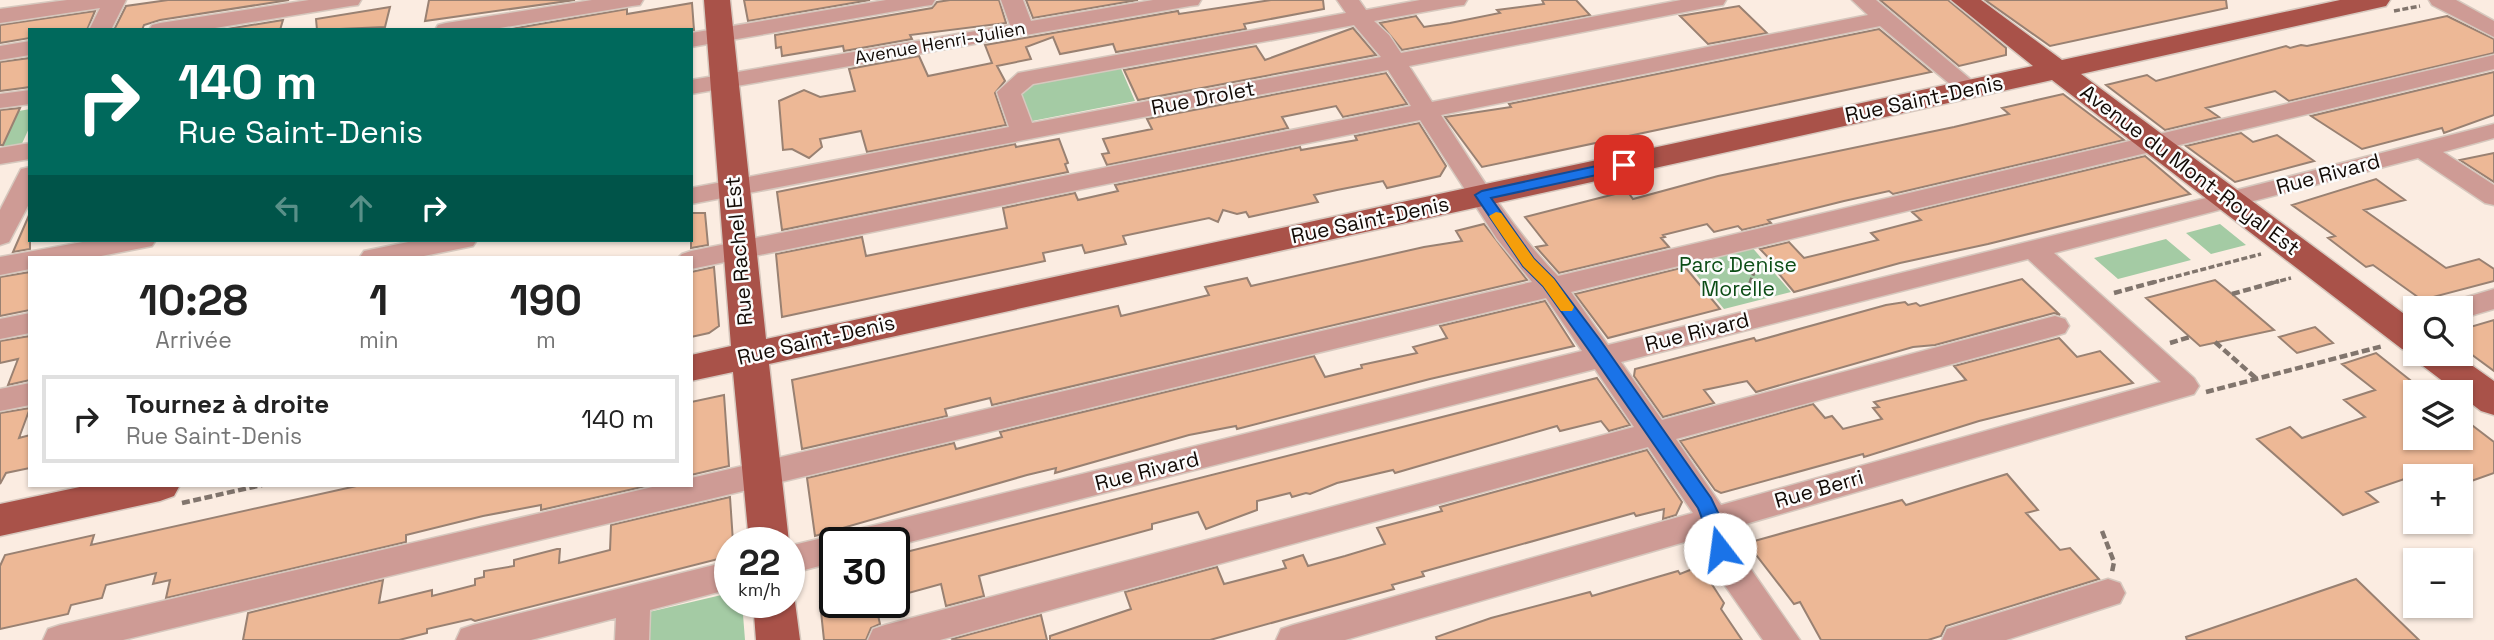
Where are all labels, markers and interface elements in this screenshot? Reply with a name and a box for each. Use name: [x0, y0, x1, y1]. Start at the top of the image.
street label: Avenue Henri-Julien: [853, 16, 1027, 69]
text: 140 m: [178, 51, 317, 113]
icon: right: [63, 56, 154, 147]
street label: Rue Saint-Denis: [1842, 69, 2005, 128]
street label: Rue Drolet: [1149, 74, 1257, 121]
street label: Avenue du Mont-Royal Est: [2075, 78, 2305, 261]
text: Rue Saint-Denis: [178, 112, 423, 152]
pin: [1594, 135, 1654, 195]
icon: arrive: [1605, 146, 1643, 184]
street label: Rue Rivard: [2273, 147, 2383, 200]
street label: Rue Rachel Est: [719, 175, 758, 327]
icon: left: [269, 189, 307, 227]
icon: ahead: [342, 189, 380, 227]
icon: right: [415, 189, 453, 227]
street label: Rue Saint-Denis: [1288, 190, 1451, 249]
park label: Parc Denise Morelle: [1679, 251, 1797, 302]
text: 10:28: [139, 274, 248, 327]
text: 1: [369, 274, 388, 327]
text: 190: [510, 274, 582, 327]
map controls: [2403, 296, 2473, 618]
button: search: [2403, 296, 2473, 366]
street label: Rue Rivard: [1642, 306, 1752, 357]
street label: Rue Saint-Denis: [734, 308, 897, 371]
text: Arrivée: [155, 325, 232, 355]
text: min: [359, 325, 399, 355]
text: m: [536, 325, 556, 355]
button: layers: [2403, 380, 2473, 450]
text: Tournez à droite: [126, 387, 329, 421]
icon: right: [67, 400, 105, 438]
text: 140 m: [581, 402, 654, 436]
text: Rue Saint-Denis: [126, 421, 302, 451]
street label: Rue Rivard: [1092, 445, 1202, 496]
street label: Rue Berri: [1771, 463, 1866, 514]
button: +: [2403, 464, 2473, 534]
position arrow: [1683, 512, 1757, 586]
speed limit sign: 30: [819, 527, 910, 618]
text: 22: [739, 541, 780, 585]
button: −: [2403, 548, 2473, 618]
text: km/h: [738, 578, 781, 601]

